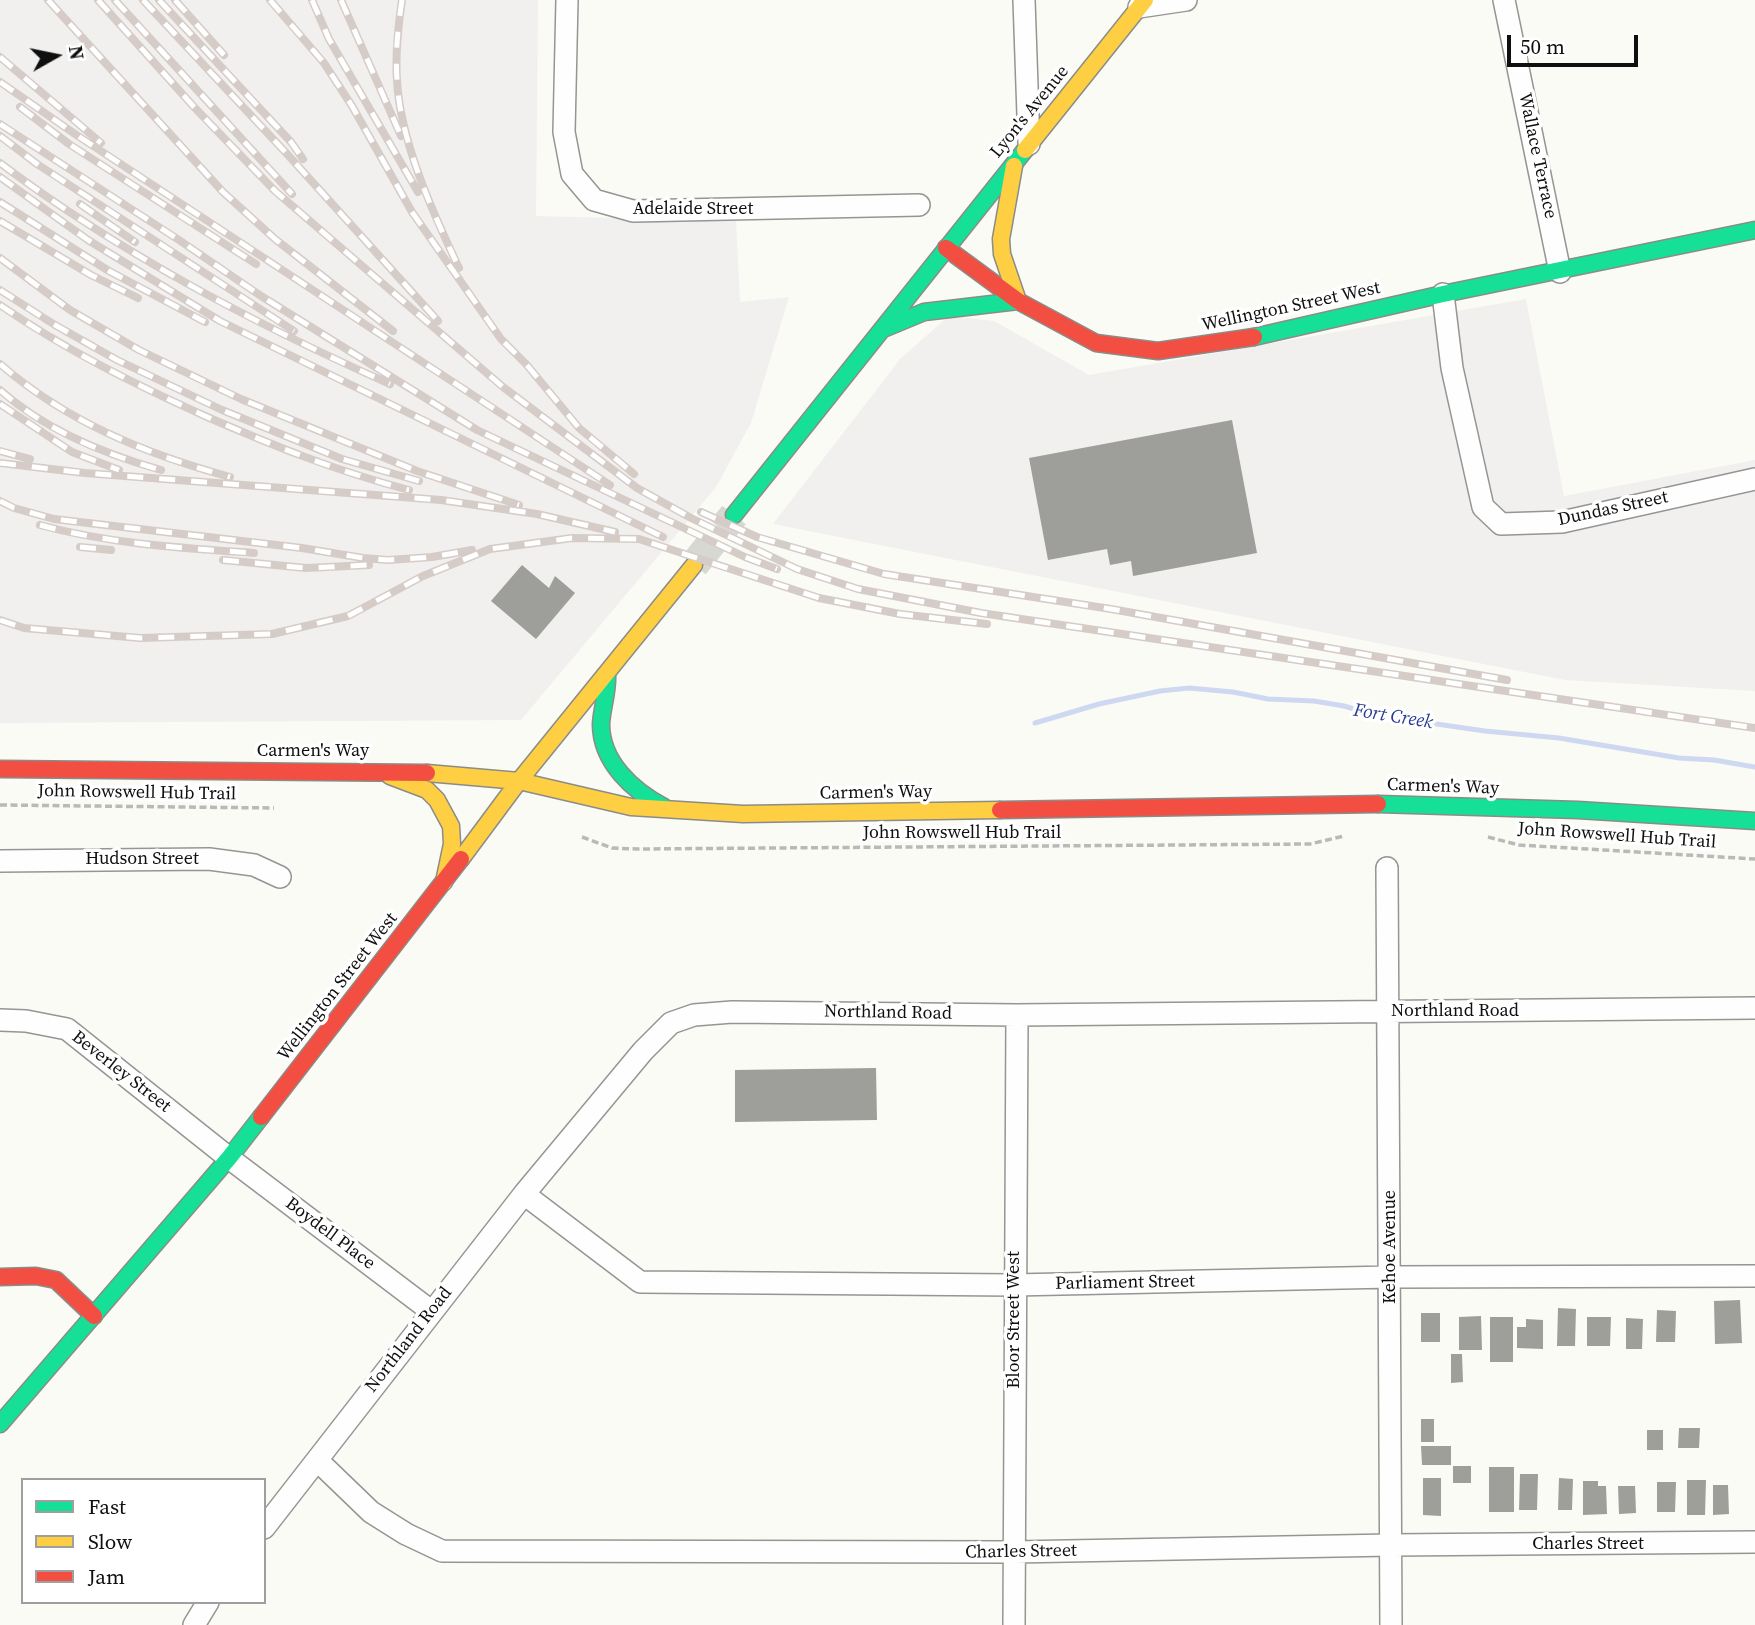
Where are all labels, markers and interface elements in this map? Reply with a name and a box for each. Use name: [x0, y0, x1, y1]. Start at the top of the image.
north arrow: [21, 21, 91, 91]
scale bar: [1510, 21, 1641, 65]
text: 50 m: [1520, 32, 1565, 61]
text: N: [63, 44, 91, 62]
street label: Lyon's Avenue: [986, 61, 1074, 163]
street label: Wallace Terrace: [1513, 91, 1561, 221]
street label: Adelaide Street: [633, 198, 753, 220]
street label: Wellington Street West: [1200, 278, 1382, 336]
street label: Dundas Street: [1556, 487, 1670, 531]
water label: Fort Creek: [1352, 699, 1434, 735]
street label: Carmen's Way: [257, 740, 369, 762]
street label: Carmen's Way: [1386, 774, 1500, 800]
street label: John Rowswell Hub Trail: [38, 780, 236, 806]
street label: Carmen's Way: [820, 781, 932, 805]
street label: John Rowswell Hub Trail: [1517, 818, 1717, 854]
street label: John Rowswell Hub Trail: [863, 822, 1061, 844]
street label: Hudson Street: [85, 848, 199, 870]
street label: Wellington Street West: [274, 909, 402, 1065]
street label: Northland Road: [1391, 1000, 1519, 1022]
street label: Northland Road: [824, 1001, 952, 1025]
street label: Beverley Street: [67, 1027, 175, 1117]
street label: Kehoe Avenue: [1379, 1190, 1401, 1304]
street label: Boydell Place: [281, 1193, 379, 1275]
street label: Bloor Street West: [1003, 1251, 1025, 1389]
street label: Parliament Street: [1055, 1271, 1195, 1295]
street label: Northland Road: [361, 1283, 457, 1397]
legend: [21, 1478, 266, 1604]
text: Fast: [88, 1492, 126, 1521]
text: Slow: [88, 1527, 132, 1556]
street label: Charles Street: [1532, 1533, 1644, 1555]
street label: Charles Street: [965, 1540, 1077, 1564]
text: Jam: [88, 1562, 125, 1591]

